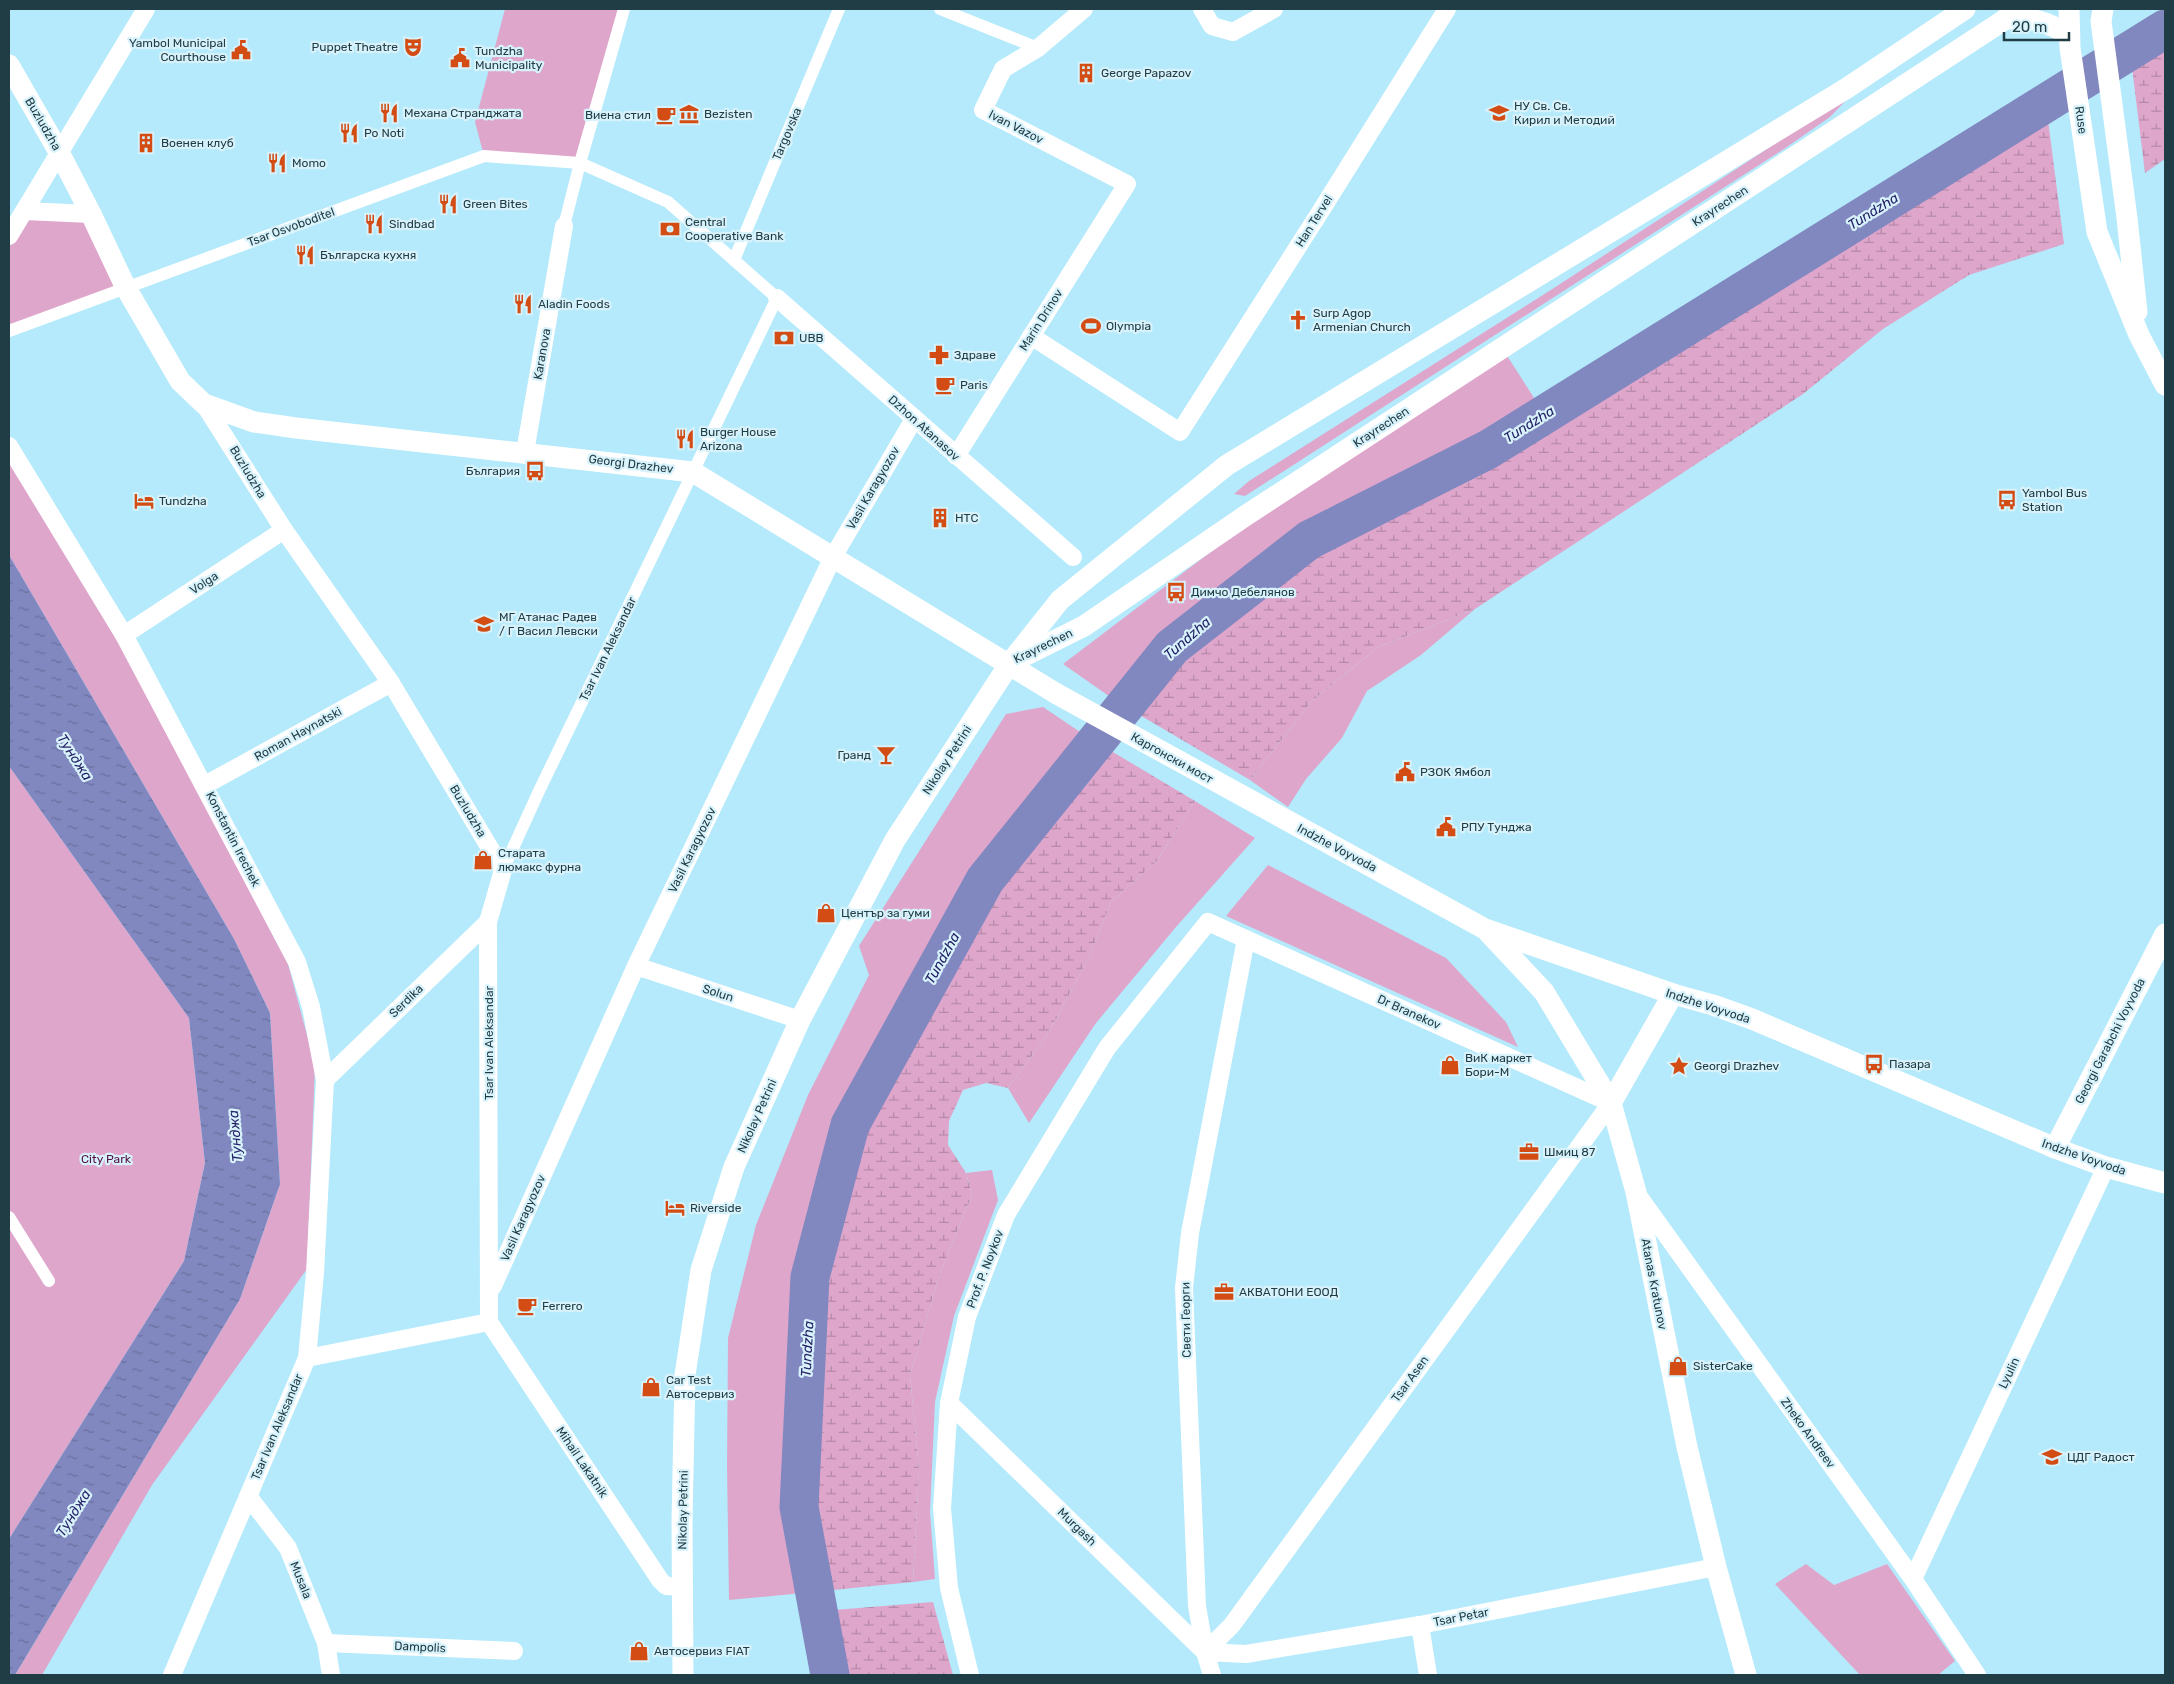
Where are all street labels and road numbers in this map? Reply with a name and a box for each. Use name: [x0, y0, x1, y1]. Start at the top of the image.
street label: Buzludzha: [22, 95, 64, 153]
street label: Targovska: [770, 105, 804, 163]
street label: Ruse: [2072, 105, 2090, 135]
street label: Ivan Vazov: [986, 107, 1046, 147]
street label: Krayrechen: [1689, 183, 1751, 229]
street label: Han Tervel: [1293, 193, 1335, 249]
street label: Tsar Osvoboditel: [246, 205, 337, 249]
street label: Marin Drinov: [1016, 286, 1066, 353]
street label: Karanova: [531, 327, 553, 381]
street label: Dzhon Atanasov: [886, 392, 963, 464]
street label: Krayrechen: [1350, 404, 1412, 450]
street label: Buzludzha: [227, 443, 269, 501]
street label: Vasil Karagyozov: [844, 444, 903, 532]
street label: Georgi Drazhev: [588, 452, 674, 476]
street label: Volga: [187, 569, 221, 597]
street label: Tsar Ivan Aleksandar: [577, 594, 640, 703]
street label: Krayrechen: [1011, 626, 1075, 666]
street label: Roman Haynatski: [252, 704, 344, 764]
street label: Nikolay Petrini: [920, 723, 975, 797]
street label: Каргонски мост: [1128, 730, 1216, 786]
street label: Buzludzha: [447, 782, 489, 840]
street label: Konstantin Irechek: [203, 789, 263, 890]
street label: Vasil Karagyozov: [665, 805, 719, 895]
street label: Indzhe Voyvoda: [1295, 821, 1379, 875]
street label: Georgi Garabchi Voyvoda: [2072, 976, 2148, 1106]
street label: Solun: [701, 981, 735, 1005]
street label: Serdika: [386, 982, 426, 1020]
street label: Tsar Ivan Aleksandar: [482, 985, 496, 1100]
street label: Indzhe Voyvoda: [1664, 986, 1752, 1026]
street label: Dr Branekov: [1375, 992, 1443, 1032]
street label: Nikolay Petrini: [734, 1077, 780, 1155]
street label: Indzhe Voyvoda: [2040, 1136, 2128, 1178]
street label: Vasil Karagyozov: [498, 1172, 549, 1263]
street label: Prof. P. Noykov: [964, 1228, 1006, 1310]
street label: Atanas Kratunov: [1638, 1237, 1670, 1331]
street label: Свети Георги: [1178, 1282, 1194, 1358]
street label: Tsar Asen: [1389, 1353, 1431, 1405]
street label: Lyulin: [1996, 1355, 2022, 1391]
street label: Tsar Ivan Aleksandar: [248, 1371, 306, 1482]
street label: Zheko Andreev: [1778, 1395, 1838, 1471]
street label: Mihail Lakatnik: [553, 1424, 611, 1501]
street label: Nikolay Petrini: [675, 1470, 691, 1550]
street label: Murgash: [1055, 1505, 1099, 1549]
street label: Musala: [287, 1559, 315, 1601]
street label: Tsar Petar: [1432, 1605, 1490, 1629]
street label: Dampolis: [394, 1639, 446, 1655]

